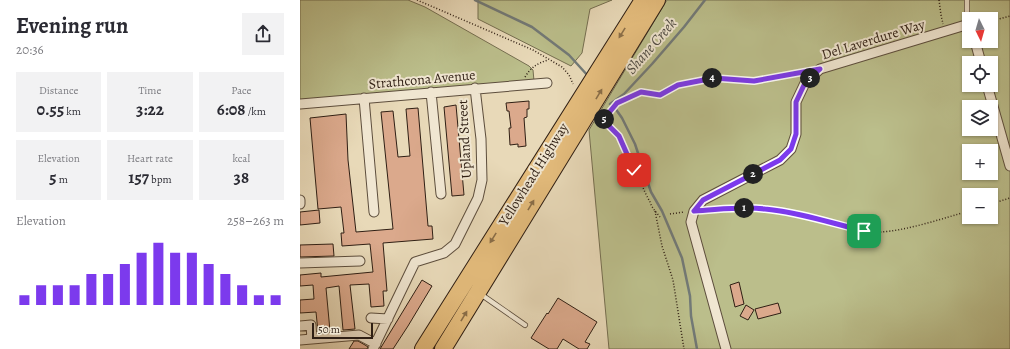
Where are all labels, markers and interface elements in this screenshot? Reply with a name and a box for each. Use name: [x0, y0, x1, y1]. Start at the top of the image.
text: Evening run: [16, 11, 128, 41]
north arrow: [962, 12, 998, 48]
map controls: [962, 12, 998, 224]
button: share: [242, 13, 284, 55]
water label: Shane Creek: [621, 13, 681, 78]
street label: Del Laverdure Way: [819, 15, 928, 64]
one-way arrow: [618, 28, 626, 38]
text: 20:36: [16, 41, 44, 58]
button: locate: [962, 56, 998, 92]
street label: Strathcona Avenue: [368, 65, 476, 94]
pin: 4: [702, 68, 722, 88]
pin: 3: [800, 68, 820, 88]
text: 4: [709, 70, 715, 85]
text: 3: [808, 70, 812, 85]
text: Distance: [39, 83, 78, 98]
text: Time: [139, 83, 161, 98]
text: Pace: [231, 83, 252, 98]
one-way arrow: [596, 88, 603, 100]
text: 0.55: [36, 98, 64, 121]
text: 3:22: [136, 98, 164, 121]
text: 6:08: [217, 98, 245, 121]
street label: Upland Street: [453, 99, 476, 179]
button: layers: [962, 100, 998, 136]
text: km: [64, 104, 81, 119]
text: /km: [245, 104, 266, 119]
pin: 5: [594, 109, 614, 129]
text: 5: [602, 111, 606, 126]
street label: Yellowhead Highway: [494, 119, 573, 230]
button: +: [962, 144, 998, 180]
text: Elevation: [38, 151, 80, 166]
text: Heart rate: [127, 151, 173, 166]
text: kcal: [233, 151, 250, 166]
pin: [617, 153, 651, 187]
icon: check: [623, 159, 645, 181]
pin: 2: [743, 164, 763, 184]
text: 5: [49, 166, 57, 189]
text: 157: [128, 166, 149, 189]
text: 38: [234, 166, 249, 189]
text: 2: [750, 166, 756, 181]
text: m: [57, 172, 68, 187]
text: bpm: [149, 172, 172, 187]
button: −: [962, 188, 998, 224]
pin: 1: [734, 198, 754, 218]
one-way arrow: [528, 199, 535, 211]
text: 1: [742, 200, 746, 215]
text: Elevation: [16, 212, 66, 229]
text: 258–263 m: [227, 212, 284, 229]
pin: [847, 214, 881, 248]
icon: arrive: [853, 220, 875, 242]
one-way arrow: [489, 233, 497, 243]
one-way arrow: [460, 310, 467, 322]
scale bar: [312, 321, 373, 340]
text: 50 m: [318, 322, 340, 337]

